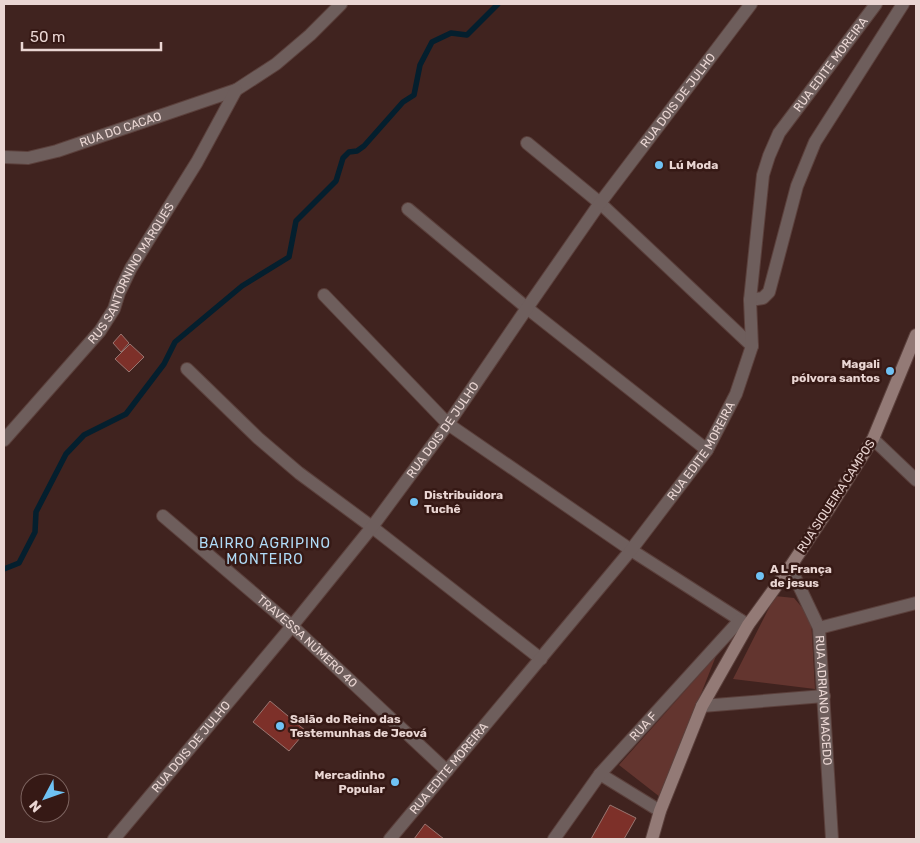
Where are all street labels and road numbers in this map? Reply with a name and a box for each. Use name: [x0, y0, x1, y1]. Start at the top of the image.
street label: RUA EDITE MOREIRA: [790, 14, 871, 115]
street label: RUA DOIS DE JULHO: [638, 50, 718, 150]
street label: RUA DO CACAO: [78, 109, 163, 150]
street label: RUS SANTORNINO MARQUES: [85, 200, 177, 347]
street label: RUA DOIS DE JULHO: [404, 379, 482, 481]
street label: RUA EDITE MOREIRA: [664, 399, 738, 503]
street label: RUA SIQUEIRA CAMPOS: [794, 437, 878, 555]
street label: TRAVESSA NÚMERO 40: [254, 592, 360, 690]
street label: RUA ADRIANO MACEDO: [812, 635, 834, 766]
street label: RUA DOIS DE JULHO: [149, 698, 233, 796]
street label: RUA F: [627, 709, 660, 744]
street label: RUA EDITE MOREIRA: [407, 720, 491, 817]

